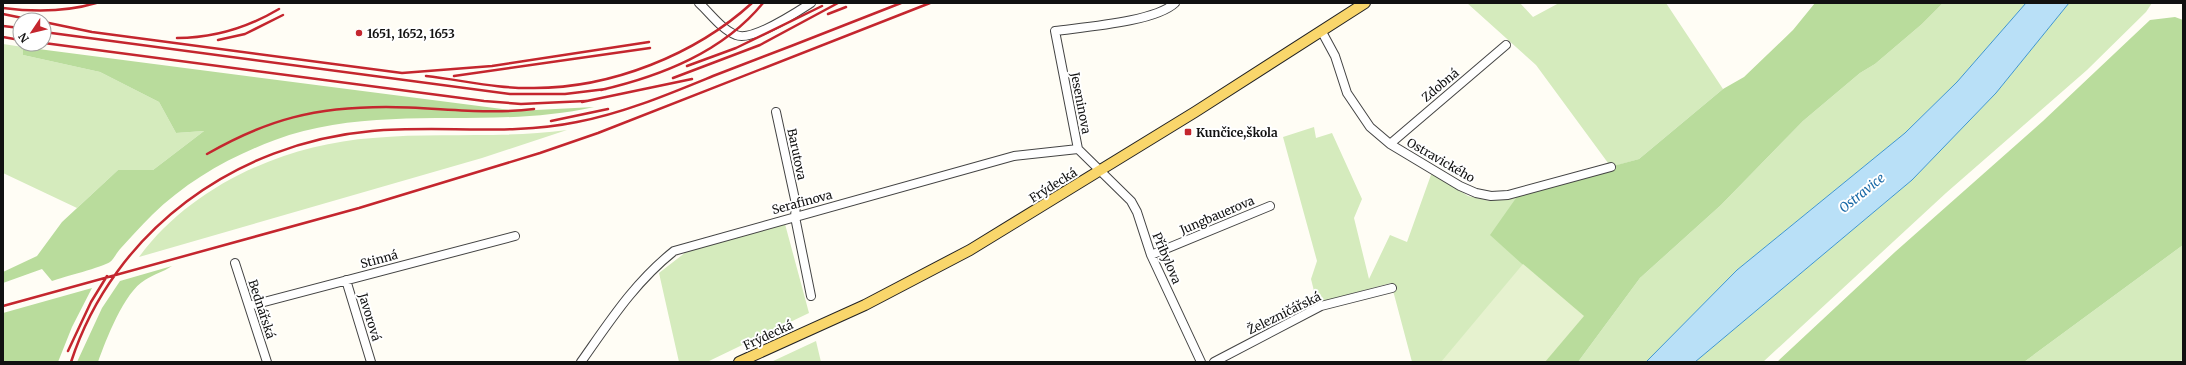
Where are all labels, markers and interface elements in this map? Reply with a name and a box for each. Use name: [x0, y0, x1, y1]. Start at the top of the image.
north arrow: [12, 12, 52, 52]
place label: 1651, 1652, 1653: [367, 26, 455, 41]
marker: 1651, 1652, 1653: [354, 28, 364, 38]
text: N: [15, 30, 32, 45]
street label: Zdobná: [1418, 65, 1462, 105]
street label: Jeseninova: [1067, 70, 1094, 136]
place label: Kunčice,škola: [1196, 125, 1278, 140]
street label: Barutova: [784, 127, 810, 182]
marker: Kunčice,škola: [1183, 127, 1193, 137]
street label: Ostravického: [1404, 135, 1478, 185]
street label: Frýdecká: [1026, 164, 1080, 205]
water label: Ostravice: [1836, 169, 1889, 217]
street label: Serafinova: [770, 187, 834, 217]
street label: Jungbauerova: [1177, 192, 1257, 238]
street label: Přibylova: [1149, 230, 1185, 287]
street label: Stinná: [359, 247, 400, 271]
street label: Bednářská: [245, 277, 279, 341]
street label: Železničářská: [1244, 288, 1324, 337]
street label: Javorová: [355, 290, 385, 343]
street label: Frýdecká: [741, 317, 796, 353]

